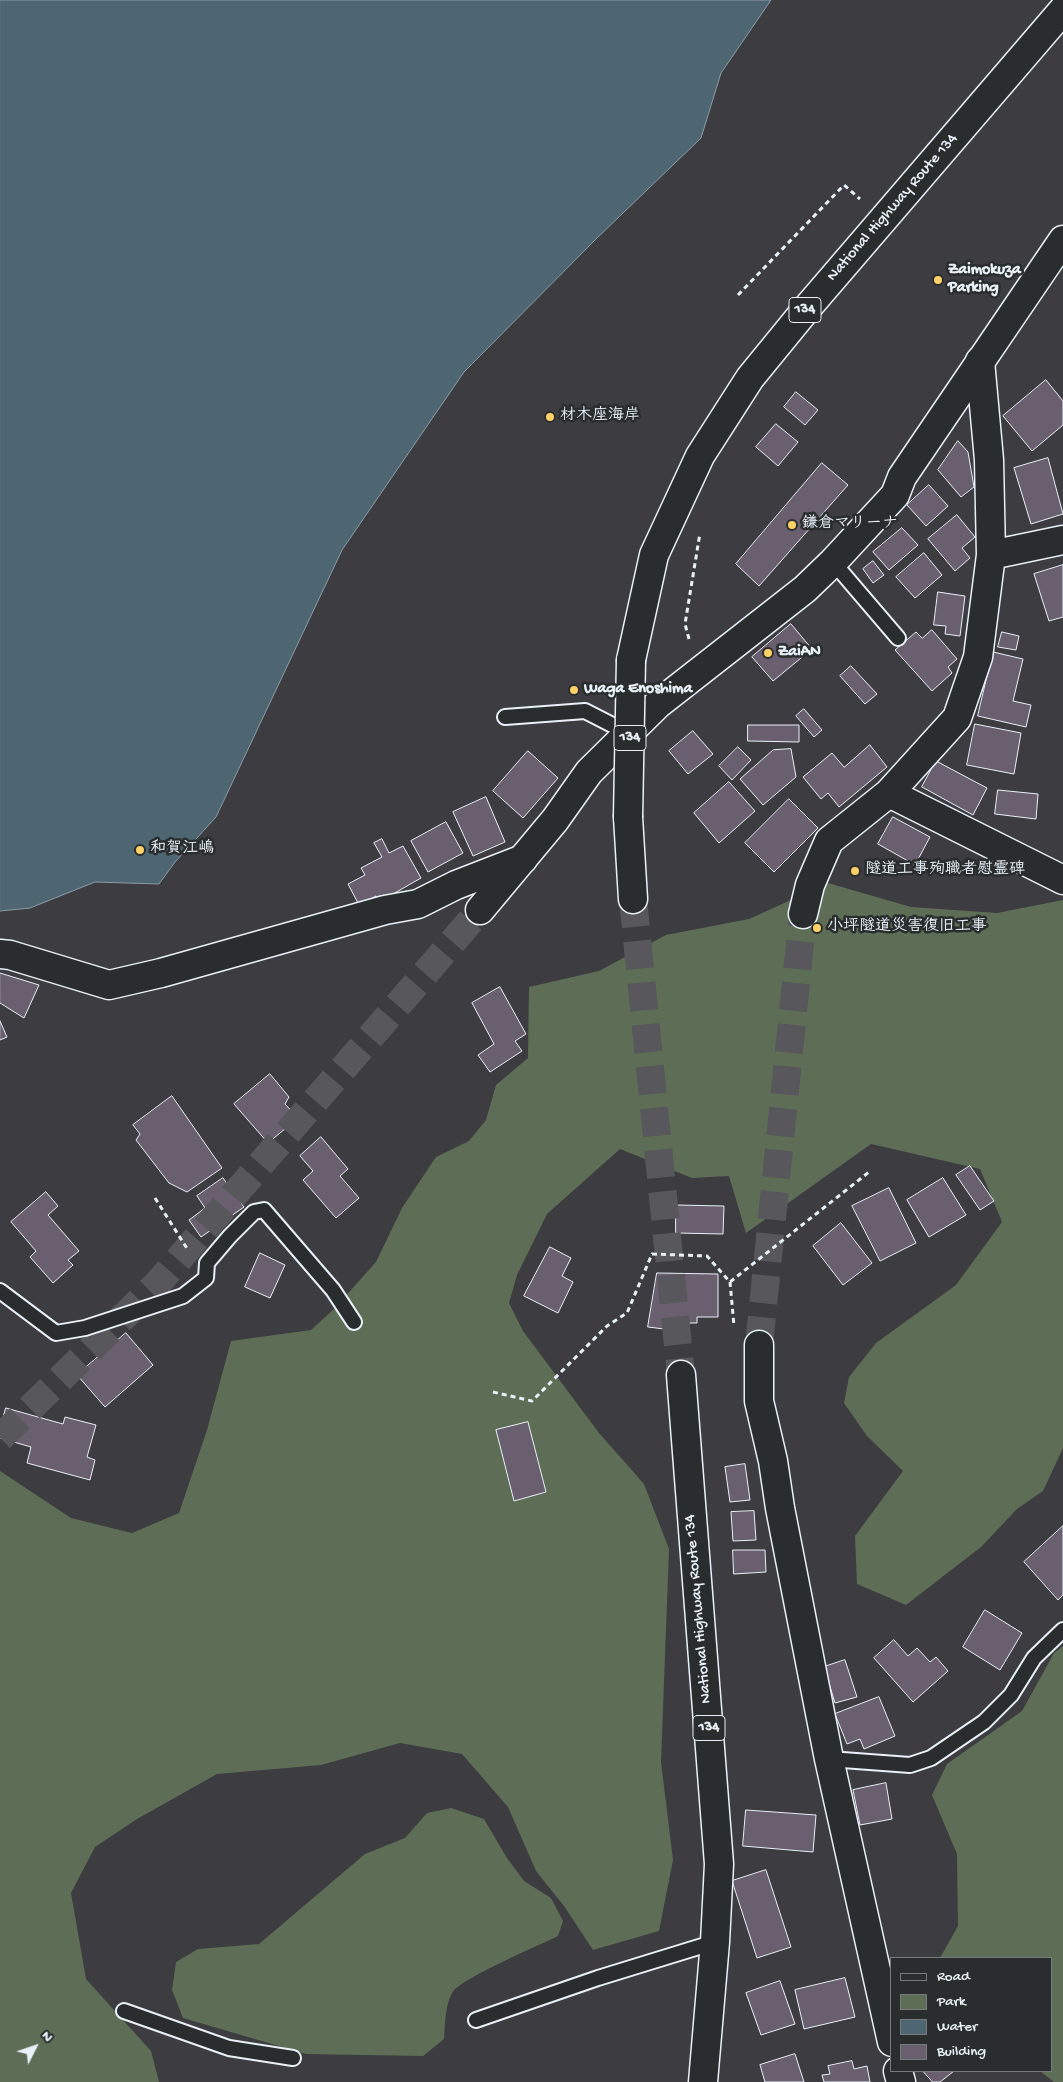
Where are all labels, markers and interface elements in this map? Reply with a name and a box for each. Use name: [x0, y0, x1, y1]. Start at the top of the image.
street label: National Highway Route 134: [824, 130, 962, 286]
place label: Zaimokuza Parking: [948, 261, 1021, 299]
marker: Zaimokuza Parking: [932, 274, 944, 286]
road number: 134: [789, 298, 821, 322]
place label: 材木座海岸: [560, 407, 640, 427]
marker: 材木座海岸: [544, 411, 556, 423]
place label: 鎌倉マリーナ: [802, 515, 898, 535]
marker: 鎌倉マリーナ: [786, 519, 798, 531]
place label: ZaiAN: [778, 643, 821, 663]
marker: ZaiAN: [762, 647, 774, 659]
place label: Waga Enoshima: [584, 680, 692, 700]
marker: Waga Enoshima: [568, 684, 580, 696]
road number: 134: [614, 726, 646, 750]
place label: 和賀江嶋: [150, 840, 214, 860]
marker: 和賀江嶋: [134, 844, 146, 856]
place label: 隧道工事殉職者慰霊碑: [865, 861, 1025, 881]
marker: 隧道工事殉職者慰霊碑: [849, 865, 861, 877]
place label: 小坪隧道災害復旧工事: [827, 918, 987, 938]
marker: 小坪隧道災害復旧工事: [811, 922, 823, 934]
street label: National Highway Route 134: [681, 1514, 717, 1704]
road number: 134: [693, 1716, 725, 1740]
legend: [890, 1957, 1053, 2072]
text: Road: [937, 1968, 970, 1986]
text: Park: [937, 1993, 966, 2011]
text: Water: [937, 2018, 977, 2036]
north arrow: [10, 2022, 60, 2072]
text: N: [37, 2028, 56, 2046]
text: Building: [937, 2043, 986, 2061]

